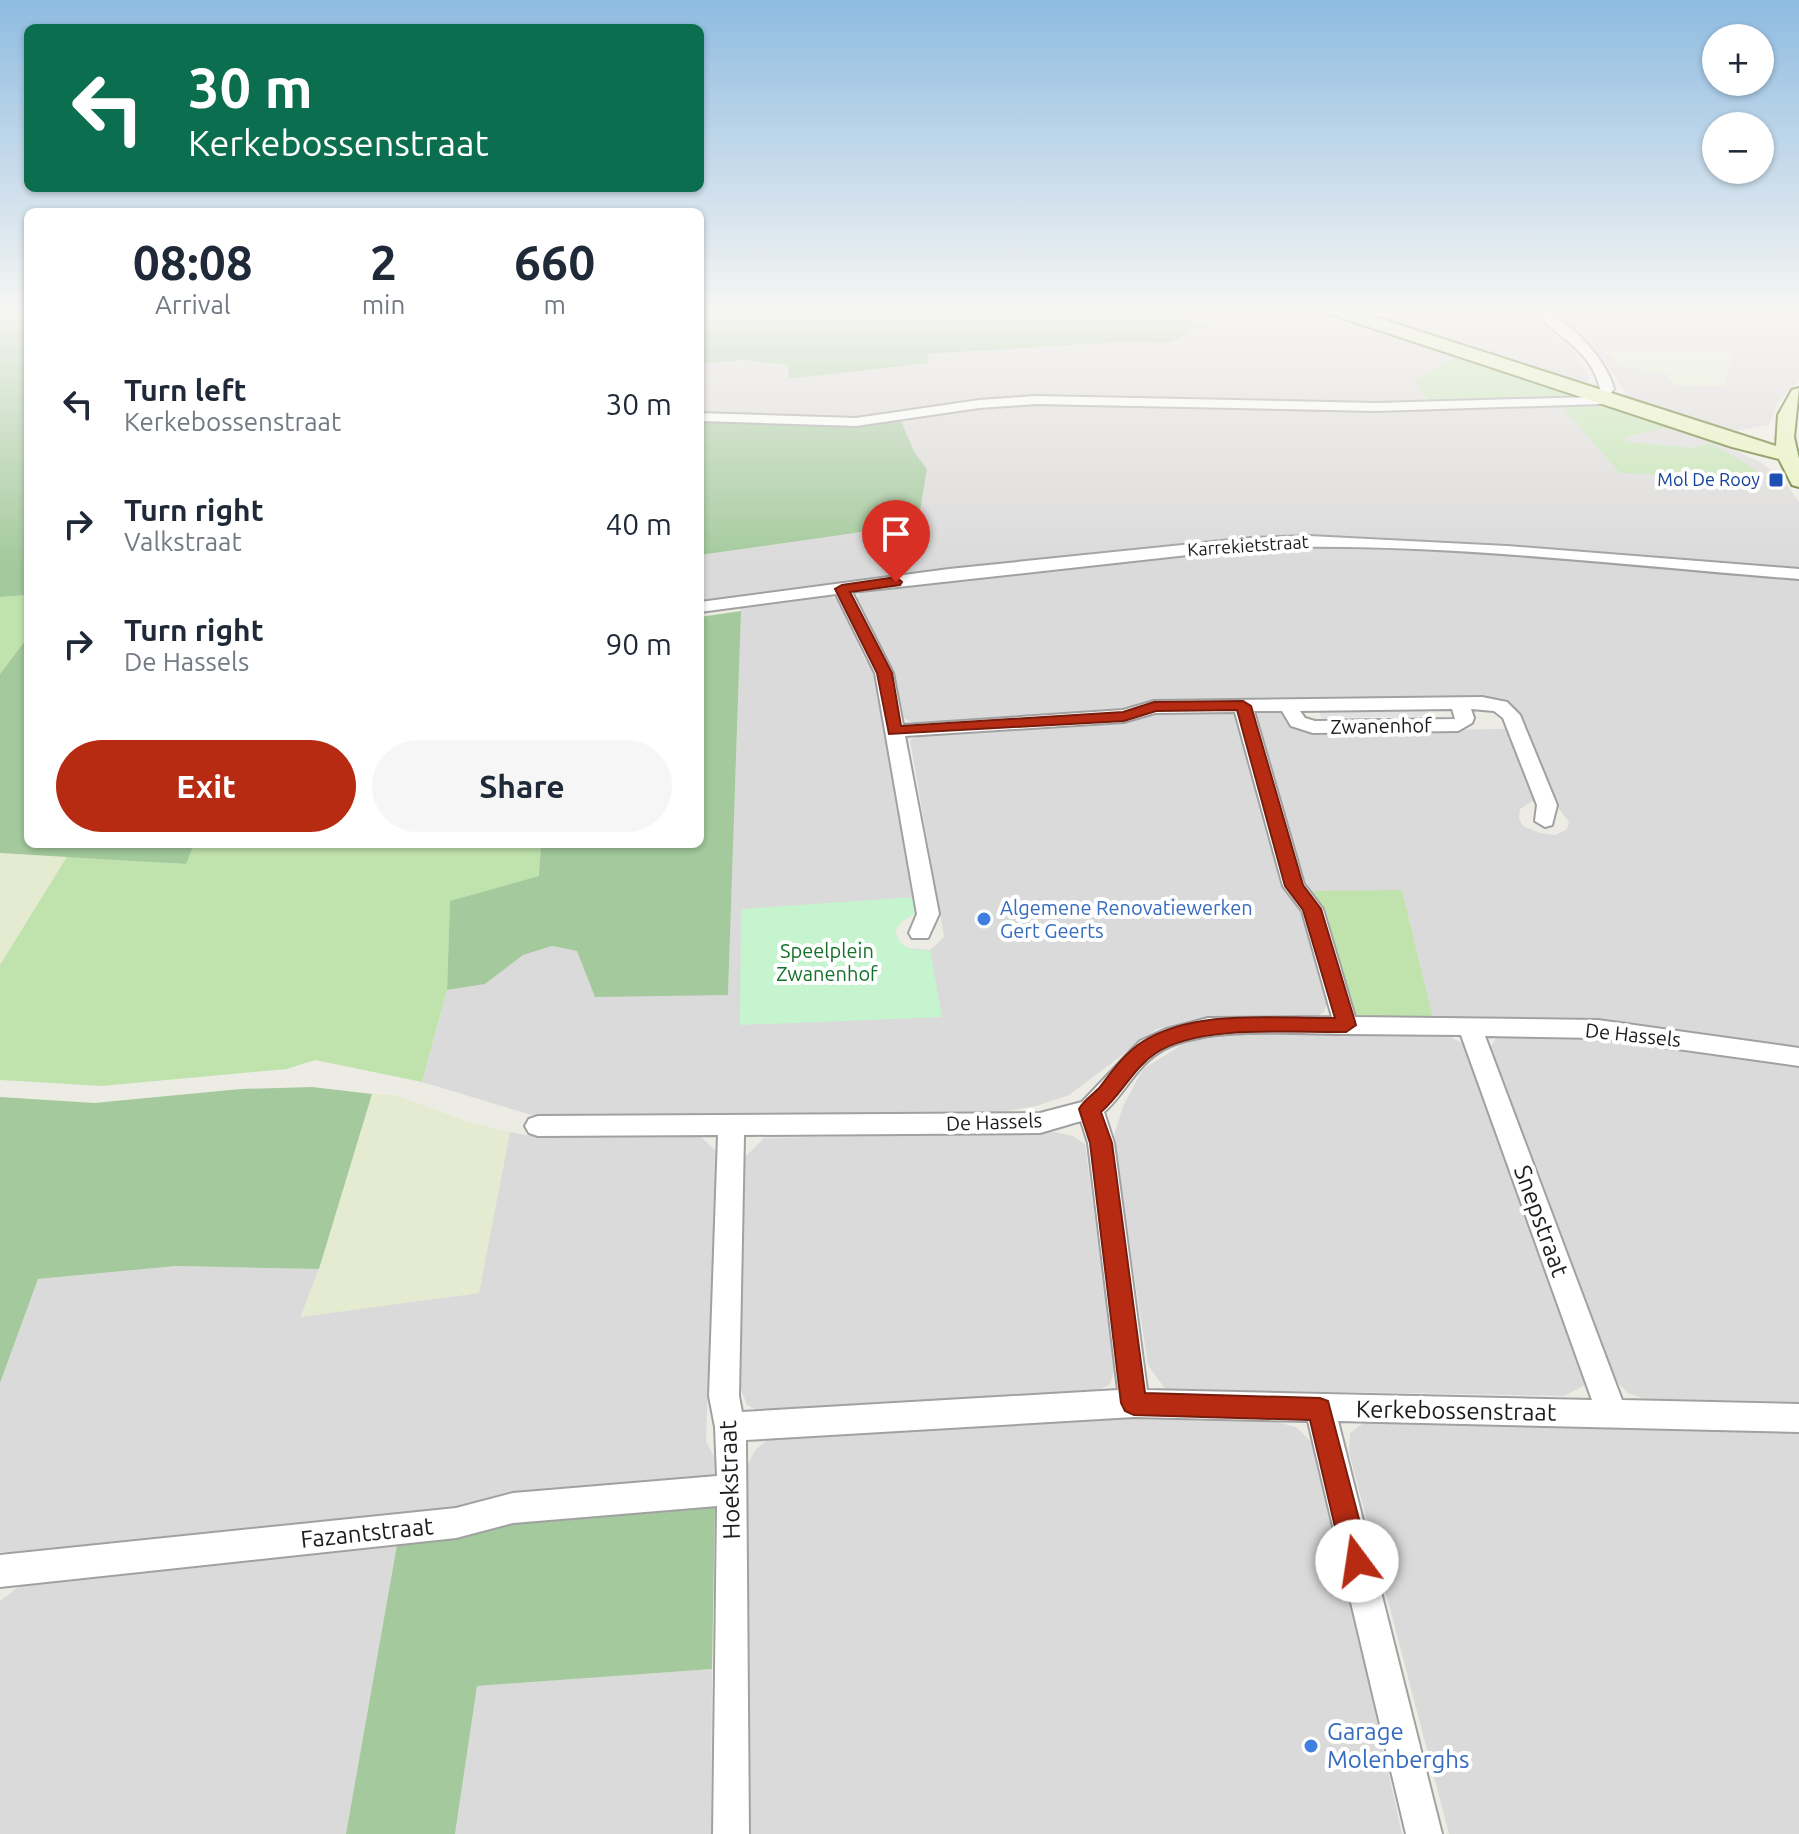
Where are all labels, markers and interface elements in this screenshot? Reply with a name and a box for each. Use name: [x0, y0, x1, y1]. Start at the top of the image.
map controls: [1702, 24, 1774, 184]
button: +: [1702, 24, 1774, 96]
icon: left: [56, 56, 160, 160]
text: 30 m: [188, 56, 313, 119]
button: −: [1702, 112, 1774, 184]
text: Kerkebossenstraat: [188, 122, 489, 163]
text: 08:08: [133, 235, 253, 289]
text: 2: [370, 235, 397, 289]
text: 660: [514, 235, 595, 289]
text: Arrival: [155, 290, 231, 319]
text: min: [362, 290, 405, 319]
text: m: [543, 290, 566, 319]
text: Turn left: [124, 373, 246, 407]
icon: left: [56, 382, 100, 426]
text: 30 m: [605, 387, 672, 421]
text: Kerkebossenstraat: [124, 407, 341, 436]
place label: Mol De Rooy: [1657, 469, 1760, 489]
marker: Mol De Rooy: [1767, 471, 1785, 489]
text: Turn right: [124, 493, 264, 527]
pin: [862, 500, 930, 582]
icon: right: [56, 502, 100, 546]
text: 40 m: [605, 507, 672, 541]
icon: arrive: [874, 512, 918, 556]
text: Valkstraat: [124, 527, 242, 556]
street label: Karrekietstraat: [1187, 531, 1309, 559]
text: Turn right: [124, 613, 264, 647]
icon: right: [56, 622, 100, 666]
text: 90 m: [605, 627, 672, 661]
text: De Hassels: [124, 647, 249, 676]
street label: Zwanenhof: [1330, 713, 1432, 738]
button: Exit: [56, 740, 356, 832]
button: Share: [372, 740, 672, 832]
place label: Algemene Renovatiewerken Gert Geerts: [1000, 896, 1253, 942]
marker: Algemene Renovatiewerken Gert Geerts: [975, 910, 993, 928]
park label: Speelplein Zwanenhof: [776, 939, 878, 985]
street label: De Hassels: [1584, 1018, 1682, 1051]
street label: De Hassels: [945, 1108, 1042, 1135]
street label: Snepstraat: [1509, 1161, 1574, 1281]
street label: Kerkebossenstraat: [1356, 1395, 1557, 1426]
street label: Hoekstraat: [714, 1419, 745, 1540]
street label: Fazantstraat: [299, 1512, 435, 1553]
position arrow: [1315, 1519, 1399, 1603]
place label: Garage Molenberghs: [1327, 1718, 1469, 1773]
marker: Garage Molenberghs: [1302, 1737, 1320, 1755]

